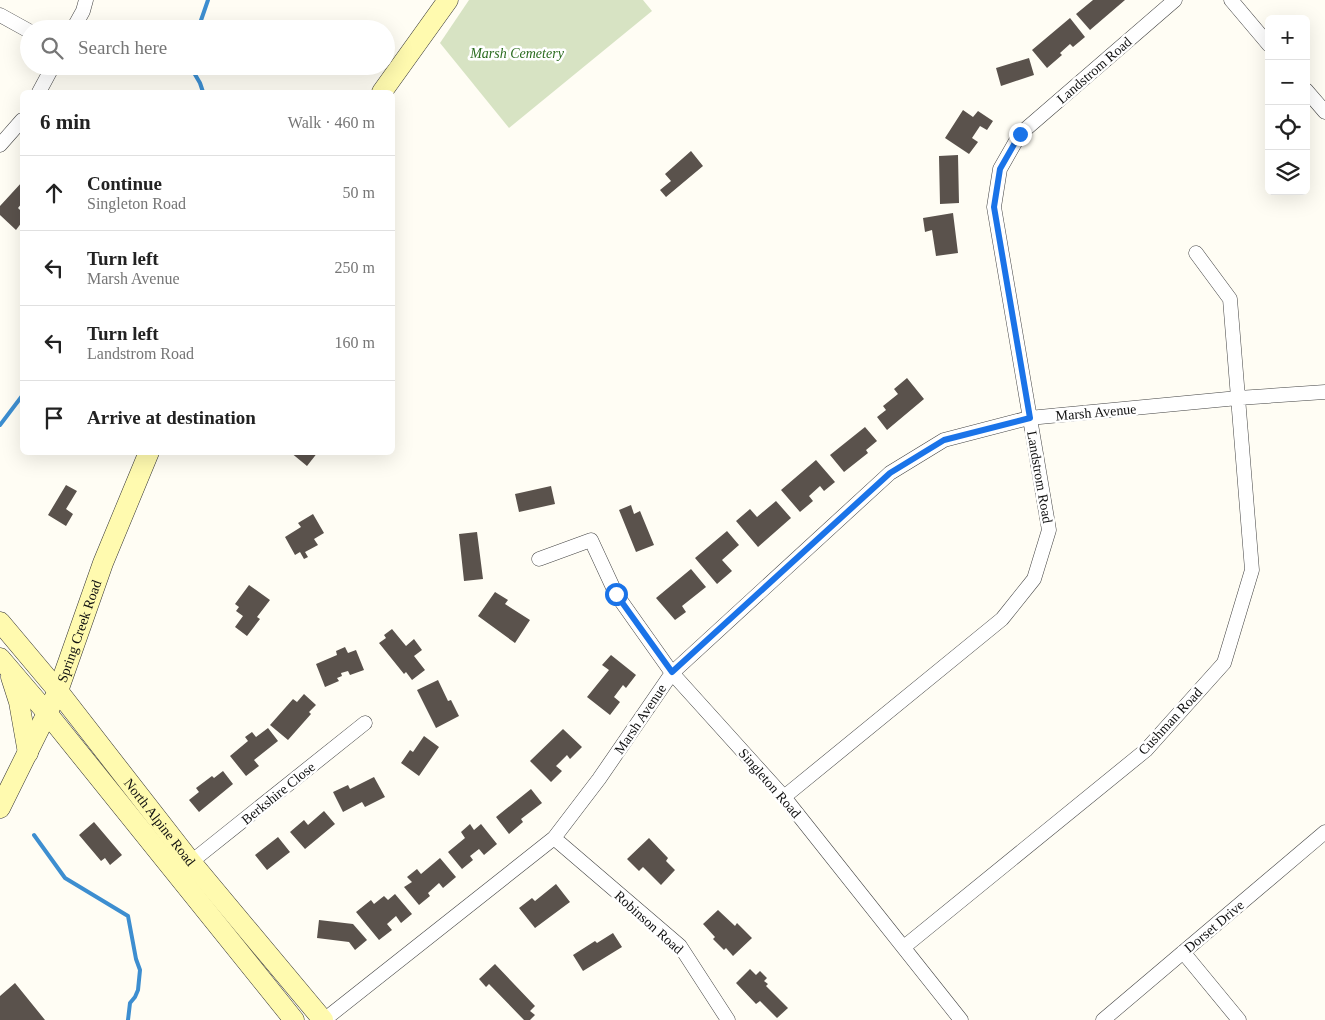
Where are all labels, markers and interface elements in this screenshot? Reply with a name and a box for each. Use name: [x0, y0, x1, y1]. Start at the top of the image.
map controls: [1265, 15, 1310, 195]
button: +: [1265, 15, 1310, 60]
search box: [20, 20, 395, 75]
icon: search: [38, 34, 66, 62]
street label: Landstrom Road: [1054, 34, 1135, 107]
text: Search here: [78, 37, 167, 58]
park label: Marsh Cemetery: [469, 46, 565, 61]
button: −: [1265, 60, 1310, 105]
button: locate: [1265, 105, 1310, 150]
text: 6 min: [40, 110, 91, 134]
text: Walk · 460 m: [288, 114, 375, 131]
route end: [1009, 123, 1032, 146]
button: layers: [1265, 150, 1310, 195]
text: Continue: [87, 173, 162, 194]
icon: ahead: [40, 179, 68, 207]
text: 50 m: [343, 184, 375, 201]
text: Singleton Road: [87, 195, 186, 212]
text: Turn left: [87, 248, 159, 269]
icon: left: [40, 254, 68, 282]
text: 250 m: [335, 259, 375, 276]
text: Marsh Avenue: [87, 270, 180, 287]
text: Turn left: [87, 323, 159, 344]
icon: left: [40, 329, 68, 357]
text: 160 m: [335, 334, 375, 351]
text: Landstrom Road: [87, 345, 194, 362]
street label: Marsh Avenue: [1055, 401, 1137, 423]
icon: arrive: [40, 404, 68, 432]
text: Arrive at destination: [87, 407, 256, 428]
street label: Landstrom Road: [1024, 430, 1055, 525]
street label: Spring Creek Road: [55, 578, 104, 684]
route start: [605, 583, 628, 606]
street label: Marsh Avenue: [612, 682, 669, 757]
street label: Cushman Road: [1136, 685, 1205, 758]
street label: Singleton Road: [736, 746, 804, 821]
street label: Berkshire Close: [239, 759, 318, 827]
street label: North Alpine Road: [121, 776, 198, 869]
street label: Robinson Road: [611, 888, 686, 957]
street label: Dorset Drive: [1182, 897, 1247, 955]

